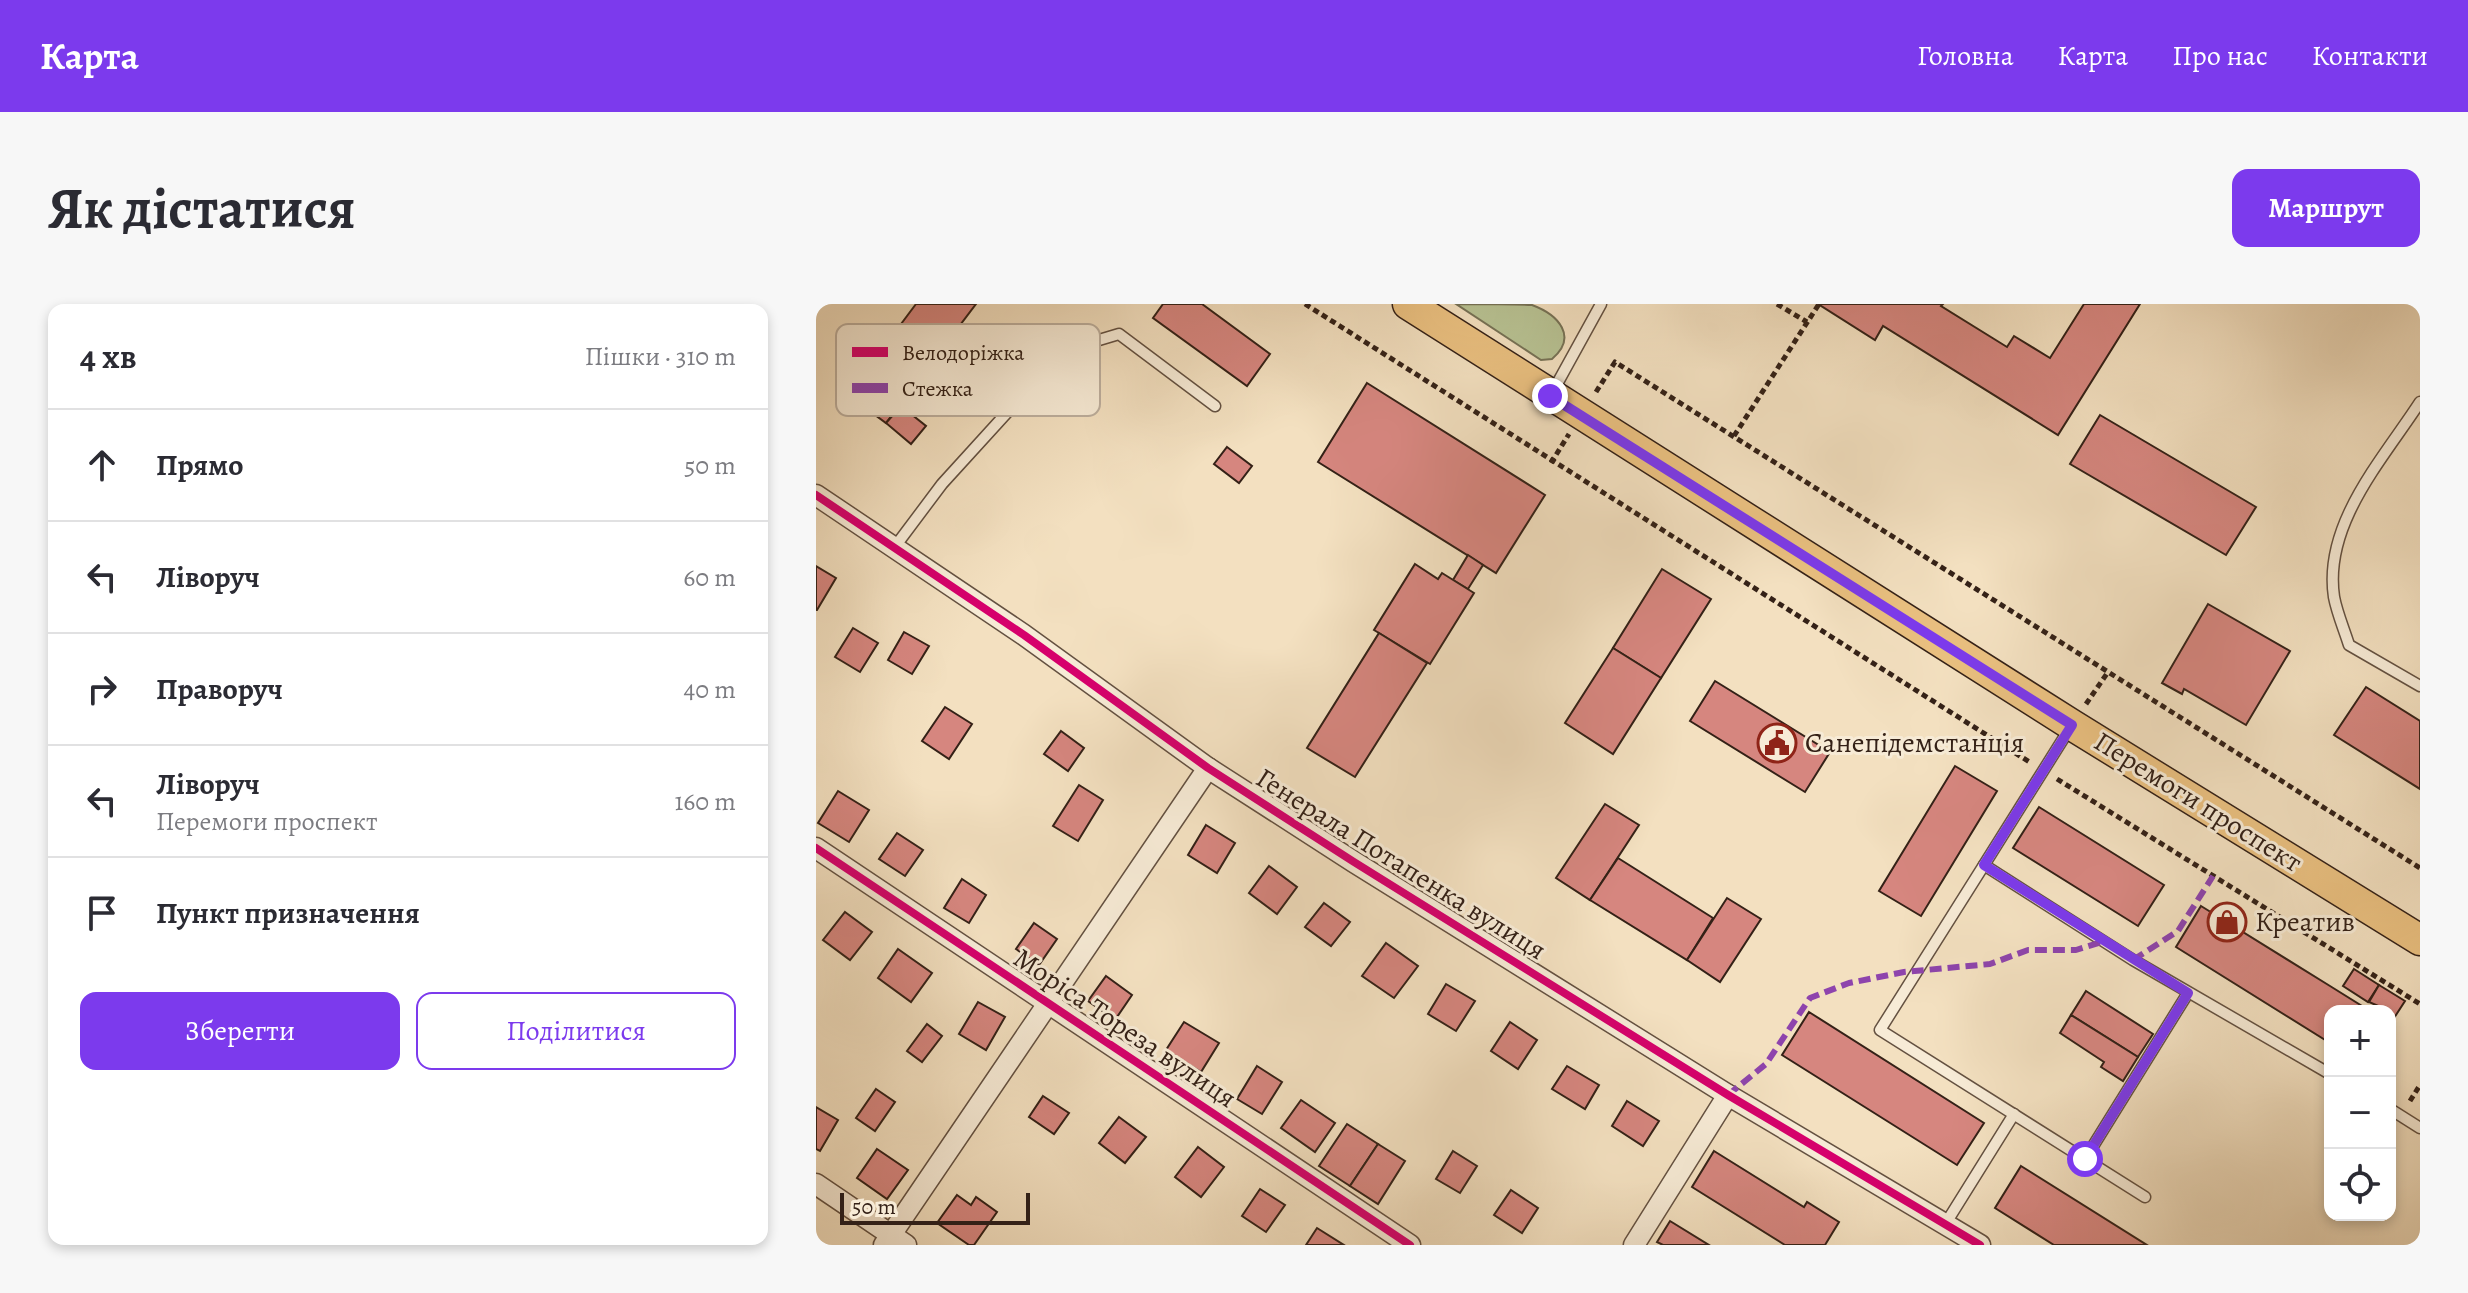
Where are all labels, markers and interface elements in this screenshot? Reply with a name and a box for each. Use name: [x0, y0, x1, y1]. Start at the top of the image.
text: Карта: [40, 30, 139, 82]
text: Головна: [1917, 37, 2014, 75]
text: Карта: [2058, 37, 2128, 75]
text: Про нас: [2172, 37, 2268, 75]
text: Контакти: [2312, 37, 2428, 75]
button: Маршрут: [2232, 169, 2420, 247]
text: Як дістатися: [48, 170, 356, 246]
legend: [836, 324, 1100, 416]
text: 4 хв: [80, 333, 136, 380]
text: Велодоріжка: [902, 338, 1025, 368]
text: Пішки · 310 m: [585, 339, 736, 374]
text: Стежка: [902, 374, 974, 404]
route end: [1532, 378, 1568, 414]
icon: ahead: [80, 443, 124, 487]
text: Прямо: [156, 445, 243, 485]
text: 50 m: [684, 448, 736, 483]
icon: left: [80, 555, 124, 599]
text: Ліворуч: [156, 557, 260, 597]
text: 60 m: [683, 560, 736, 595]
icon: right: [80, 667, 124, 711]
text: Праворуч: [156, 669, 283, 709]
text: 40 m: [684, 672, 736, 707]
public building icon: Санепідемстанція: [1756, 722, 1798, 764]
street label: Перемоги проспект: [2087, 723, 2309, 881]
place label: Санепідемстанція: [1805, 724, 2024, 762]
street label: Генерала Потапенка вулиця: [1249, 759, 1553, 969]
text: Ліворуч: [156, 764, 260, 804]
icon: left: [80, 779, 124, 823]
text: 160 m: [674, 784, 736, 819]
text: Перемоги проспект: [156, 804, 378, 839]
icon: arrive: [80, 891, 124, 935]
text: Пункт призначення: [156, 893, 420, 933]
shop icon: Креатив: [2206, 901, 2248, 943]
place label: Креатив: [2255, 903, 2355, 941]
street label: Моріса Тореза вулиця: [1006, 939, 1244, 1117]
button: Зберегти: [80, 992, 400, 1070]
button: Поділитися: [416, 992, 736, 1070]
map controls: [2324, 1005, 2396, 1221]
button: +: [2324, 1005, 2396, 1077]
button: −: [2324, 1077, 2396, 1149]
route start: [2067, 1141, 2103, 1177]
button: locate: [2324, 1149, 2396, 1221]
scale bar: [840, 1189, 1030, 1225]
text: 50 m: [852, 1192, 896, 1222]

